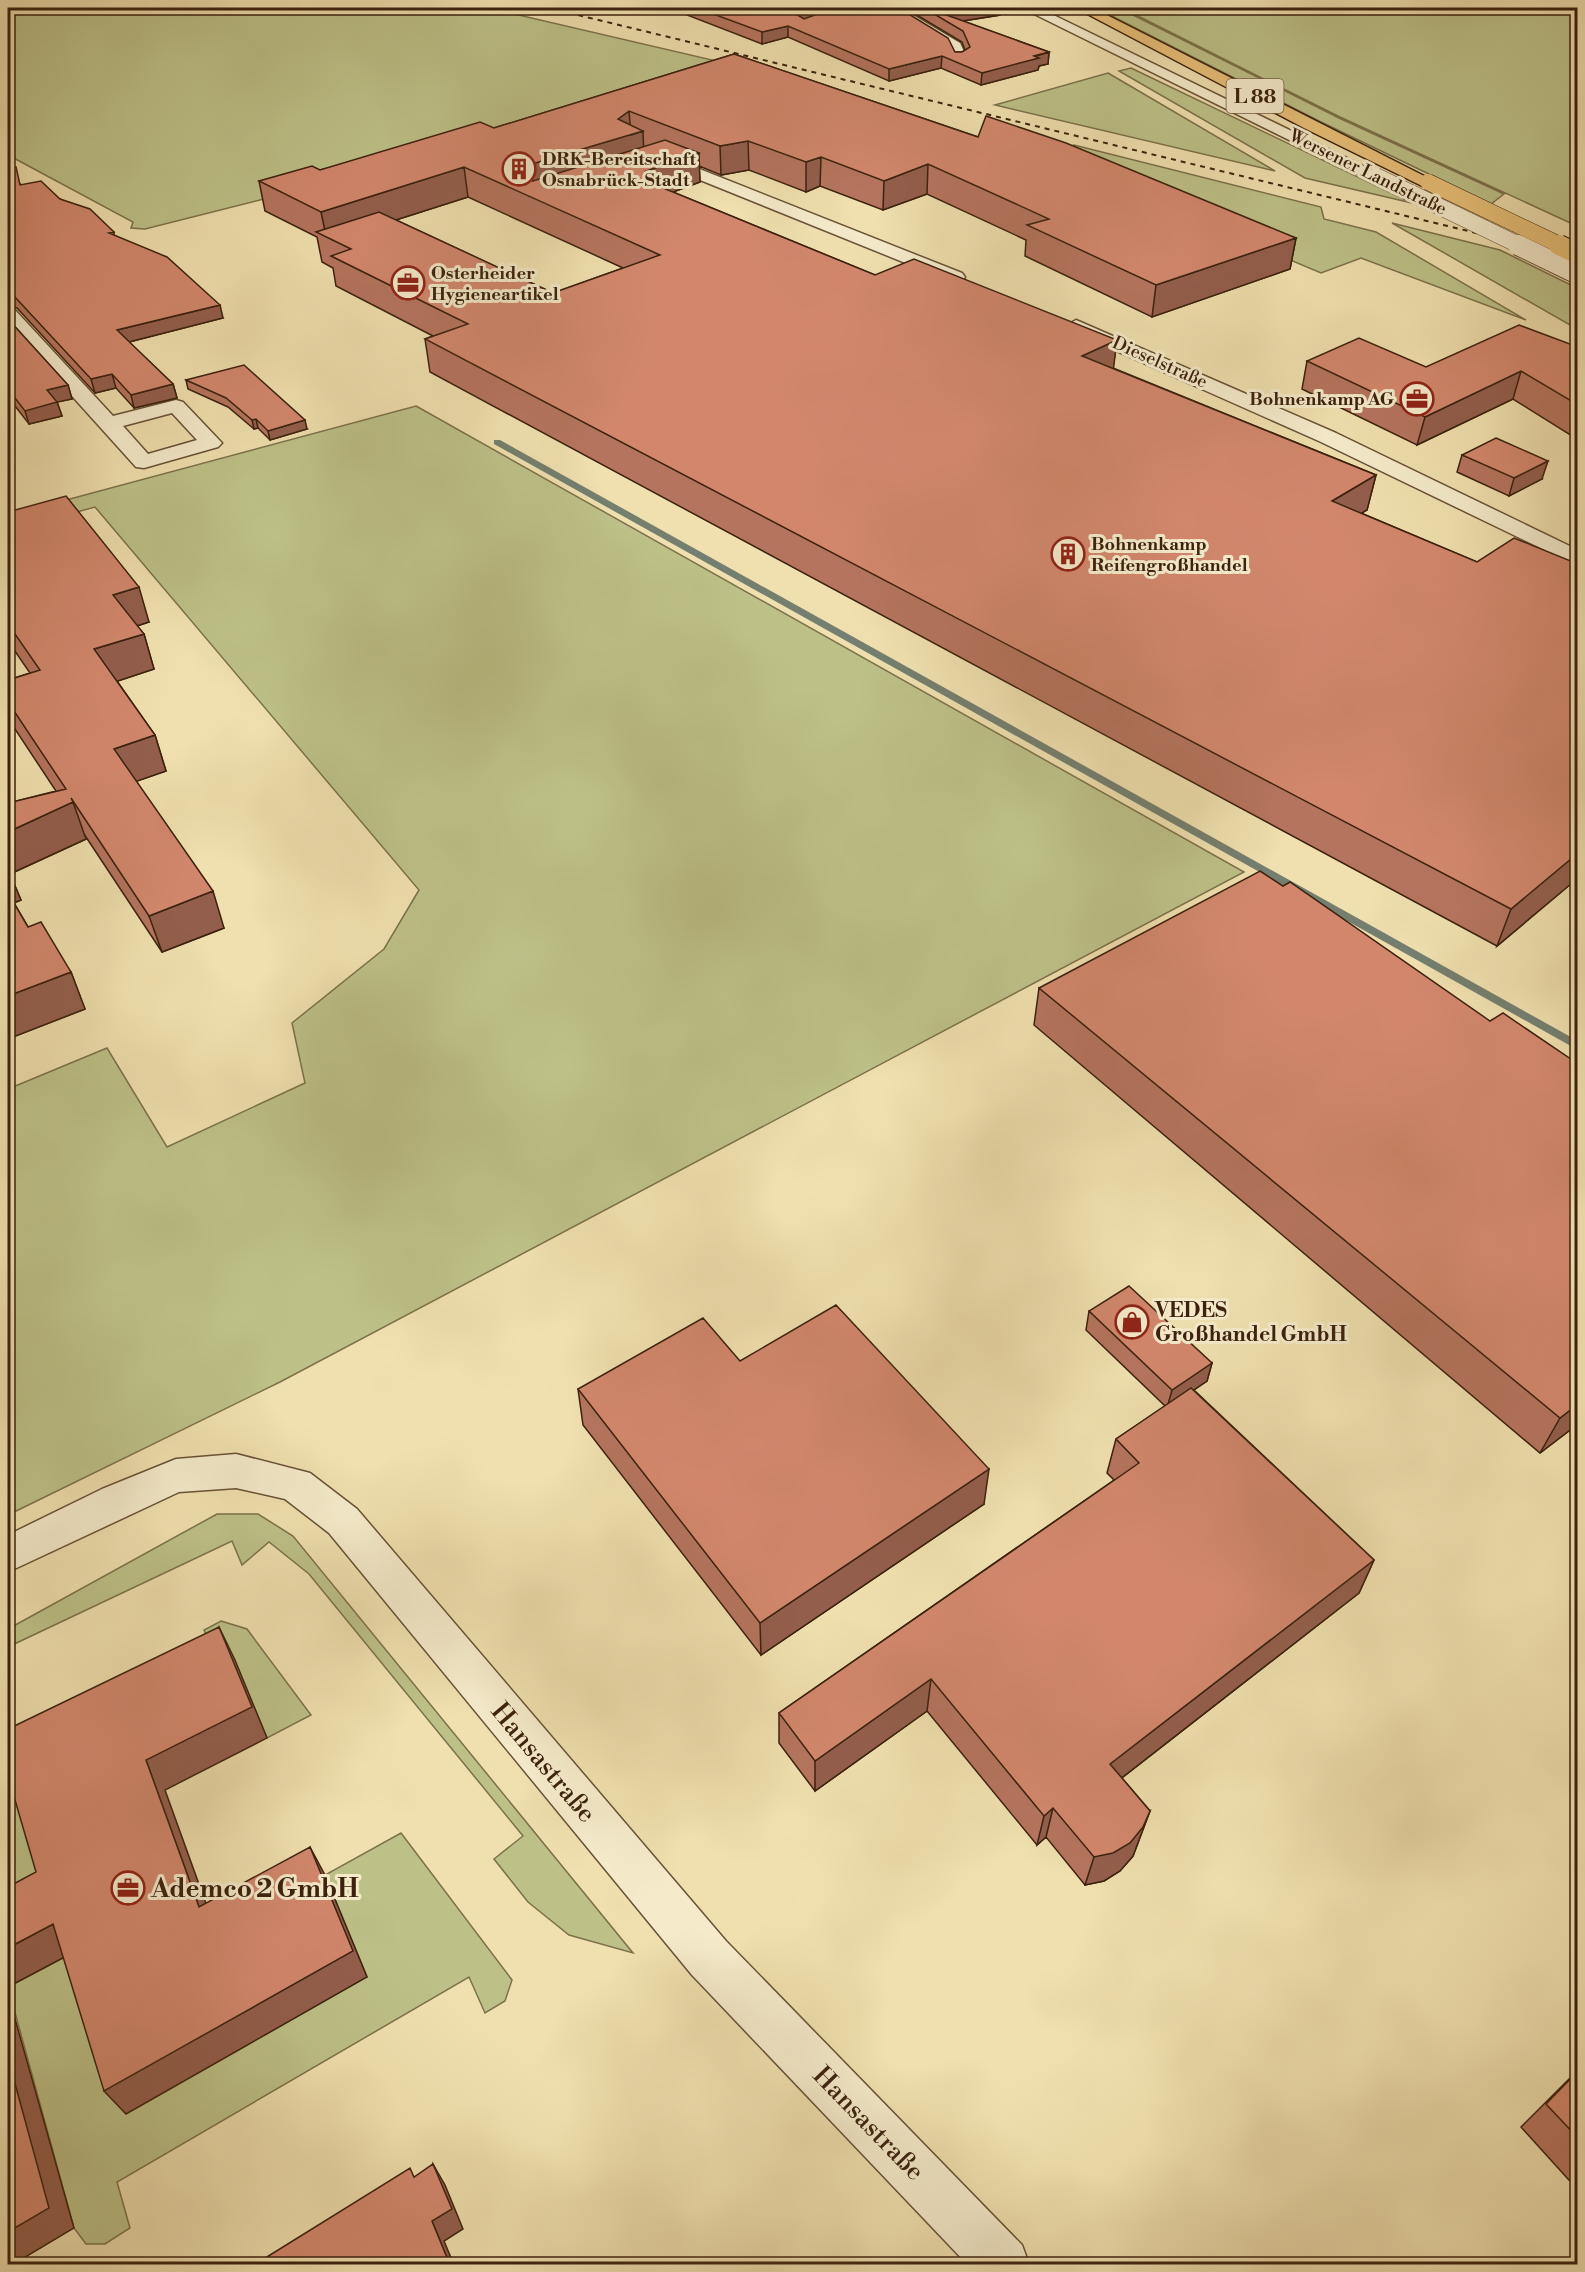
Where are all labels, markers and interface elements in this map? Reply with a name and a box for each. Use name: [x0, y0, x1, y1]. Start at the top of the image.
road number: L 88: [1226, 79, 1284, 113]
street label: Wersener Landstraße: [1284, 124, 1450, 221]
place label: DRK-Bereitschaft Osnabrück-Stadt: [542, 148, 697, 192]
building icon: DRK-Bereitschaft Osnabrück-Stadt: [501, 151, 537, 187]
place label: Osterheider Hygieneartikel: [431, 262, 559, 306]
office icon: Osterheider Hygieneartikel: [390, 265, 426, 301]
street label: Dieselstraße: [1109, 331, 1211, 394]
office icon: Bohnenkamp AG: [1399, 381, 1435, 417]
place label: Bohnenkamp AG: [1249, 388, 1394, 411]
place label: Bohnenkamp Reifengroßhandel: [1091, 533, 1248, 577]
building icon: Bohnenkamp Reifengroßhandel: [1050, 536, 1086, 572]
place label: VEDES Großhandel GmbH: [1154, 1298, 1347, 1348]
shop icon: VEDES Großhandel GmbH: [1114, 1304, 1150, 1340]
street label: Hansastraße: [484, 1696, 603, 1829]
office icon: Ademco 2 GmbH: [110, 1870, 146, 1906]
place label: Ademco 2 GmbH: [150, 1873, 359, 1905]
street label: Hansastraße: [806, 2060, 931, 2188]

